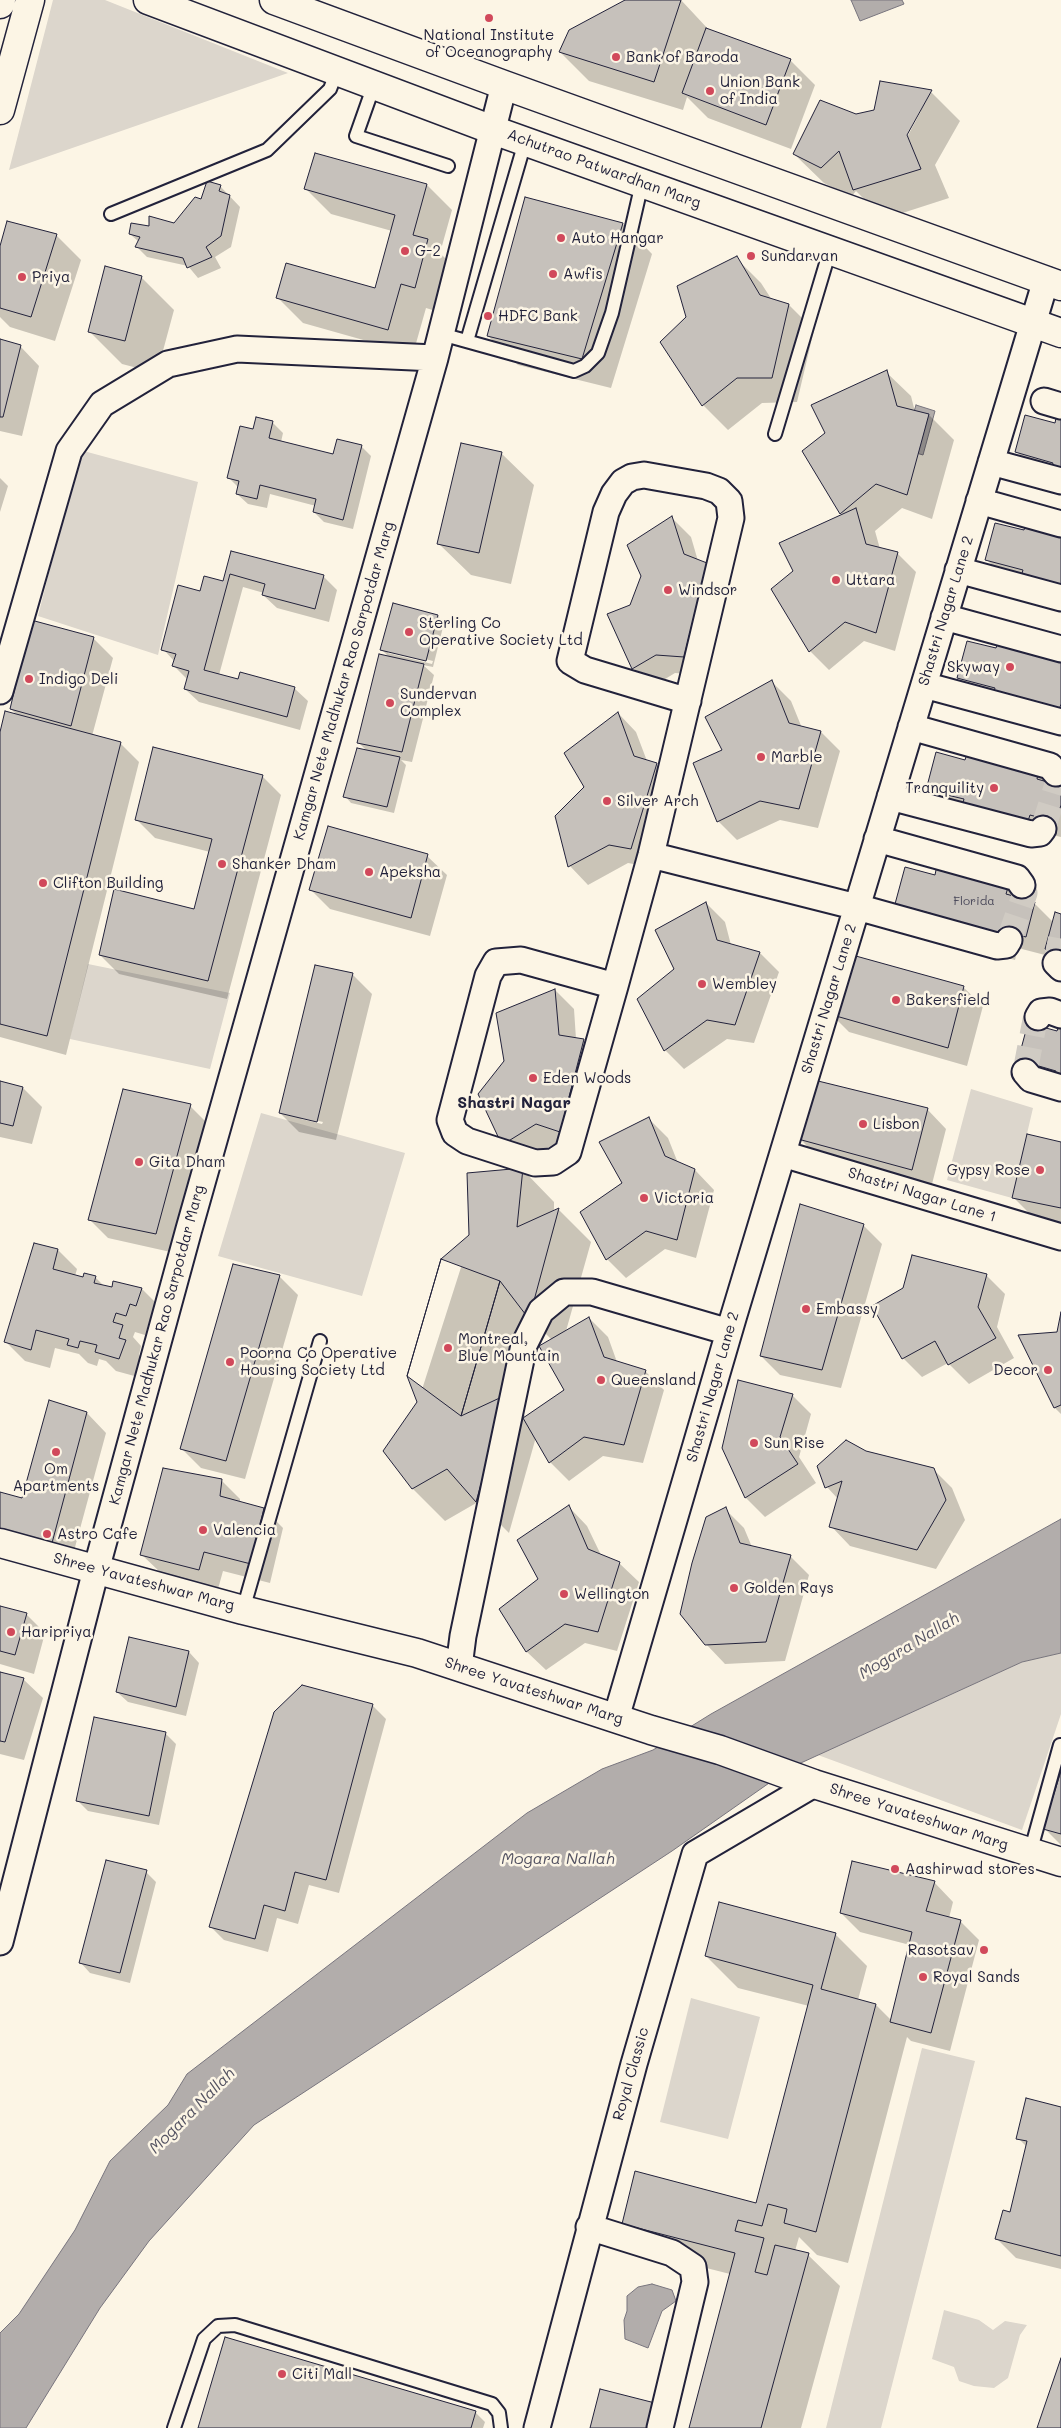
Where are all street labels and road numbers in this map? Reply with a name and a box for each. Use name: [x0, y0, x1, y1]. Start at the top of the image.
street label: Achutrao Patwardhan Marg: [505, 126, 703, 212]
street label: Kamgar Nete Madhukar Rao Sarpotdar Marg: [290, 520, 398, 842]
street label: Shastri Nagar Lane 2: [915, 534, 977, 688]
street label: Shastri Nagar Lane 2: [798, 922, 860, 1076]
street label: Shastri Nagar Lane 1: [846, 1164, 998, 1226]
street label: Kamgar Nete Madhukar Rao Sarpotdar Marg: [106, 1183, 208, 1507]
street label: Shastri Nagar Lane 2: [683, 1310, 743, 1464]
street label: Shree Yavateshwar Marg: [51, 1549, 237, 1615]
street label: Shree Yavateshwar Marg: [442, 1654, 626, 1728]
street label: Shree Yavateshwar Marg: [827, 1780, 1011, 1854]
street label: Royal Classic: [609, 2025, 653, 2123]

